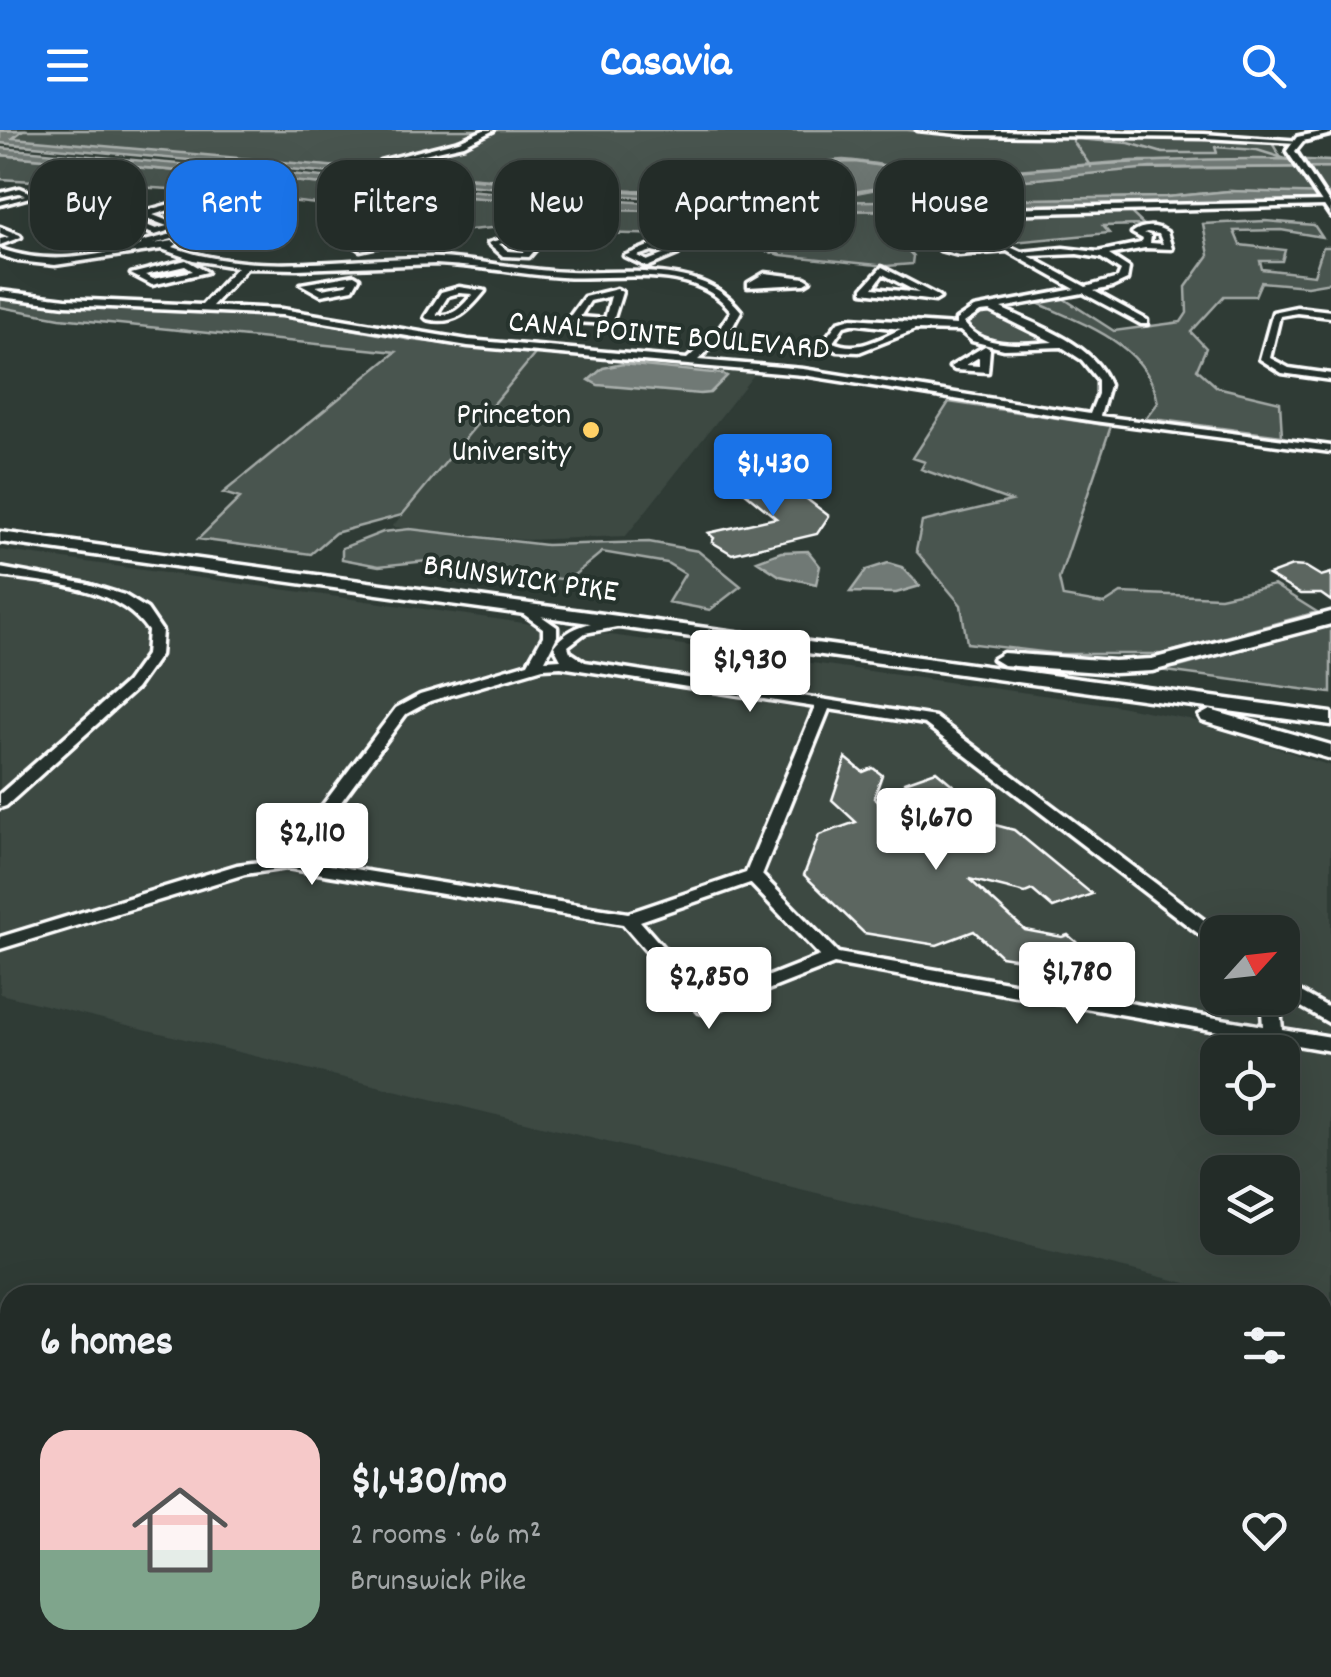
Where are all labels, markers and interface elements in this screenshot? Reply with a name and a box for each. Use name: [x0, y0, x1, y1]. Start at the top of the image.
text: Casavia: [600, 33, 731, 97]
icon: menu: [40, 38, 95, 93]
icon: search: [1236, 38, 1291, 93]
chip: Buy: [30, 160, 146, 250]
chip: Rent: [166, 160, 297, 250]
chip: Filters: [317, 160, 474, 250]
chip: New: [494, 160, 619, 250]
chip: Apartment: [639, 160, 855, 250]
chip: House: [875, 160, 1024, 250]
street label: CANAL POINTE BOULEVARD: [506, 301, 831, 375]
place label: Princeton University: [452, 394, 572, 477]
marker: Princeton University: [580, 419, 602, 441]
pin: $1,430: [692, 434, 854, 519]
text: $1,430: [736, 443, 810, 489]
street label: BRUNSWICK PIKE: [420, 545, 621, 617]
pin: $1,930: [669, 630, 831, 715]
text: $1,930: [712, 639, 788, 685]
pin: $1,670: [855, 788, 1017, 873]
text: $1,670: [899, 797, 973, 843]
pin: $2,110: [231, 803, 393, 888]
text: $2,110: [278, 812, 346, 858]
north arrow: [1200, 915, 1300, 1015]
map controls: [1200, 915, 1300, 1255]
pin: $1,780: [996, 942, 1158, 1027]
pin: $2,850: [628, 947, 790, 1032]
text: $1,780: [1041, 951, 1113, 997]
text: $2,850: [668, 956, 750, 1002]
button: locate: [1200, 1035, 1300, 1135]
button: layers: [1200, 1155, 1300, 1255]
text: 6 homes: [40, 1315, 173, 1375]
icon: filters: [1237, 1318, 1292, 1373]
text: $1,430/mo: [350, 1454, 507, 1514]
icon: home: [120, 1470, 240, 1590]
icon: heart: [1237, 1503, 1292, 1558]
text: 2 rooms · 66 m²: [350, 1514, 541, 1560]
text: Brunswick Pike: [350, 1560, 526, 1606]

